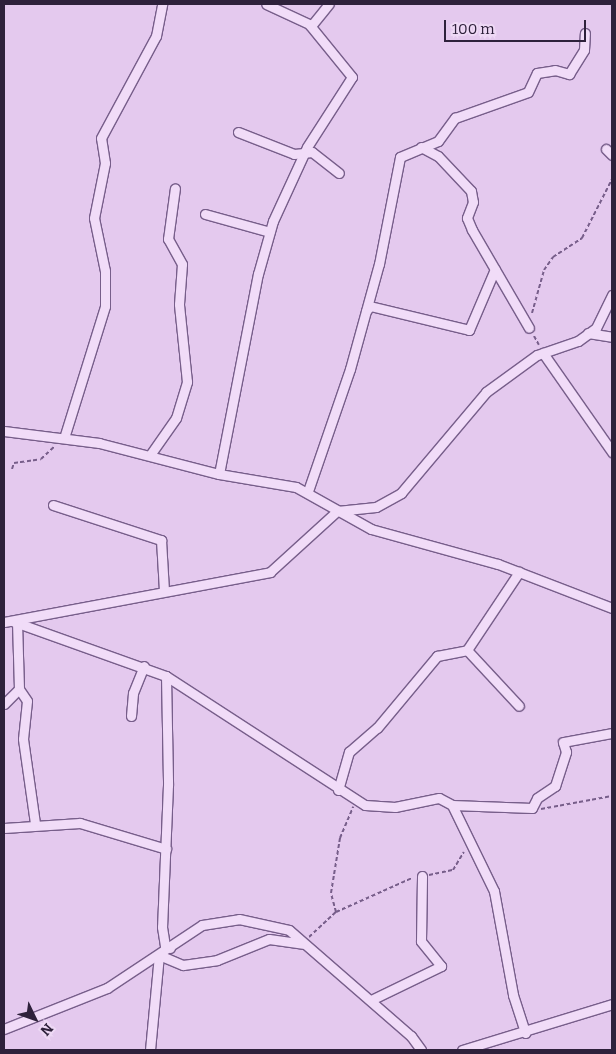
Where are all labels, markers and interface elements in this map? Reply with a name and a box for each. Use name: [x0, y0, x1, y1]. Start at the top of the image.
scale bar: [446, 10, 588, 42]
text: 100 m: [452, 20, 495, 38]
north arrow: [10, 994, 60, 1044]
text: N: [37, 1020, 56, 1039]

